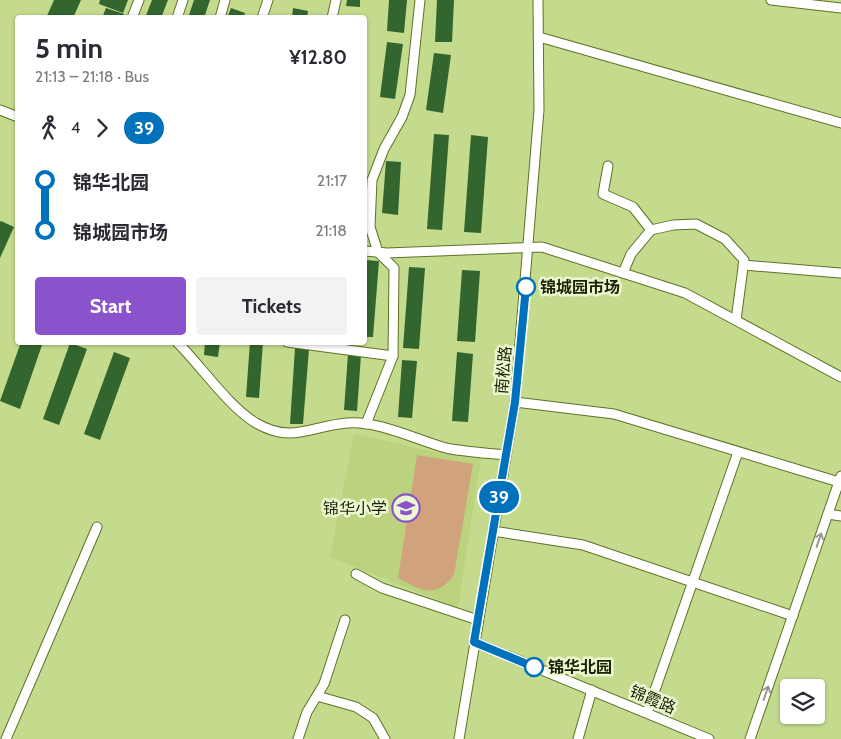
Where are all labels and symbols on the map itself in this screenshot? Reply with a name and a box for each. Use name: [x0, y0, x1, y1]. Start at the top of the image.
marker: 锦城园市场: [516, 277, 536, 297]
place label: 锦城园市场: [540, 278, 620, 297]
street label: 南松路: [492, 345, 515, 395]
line badge: 39: [476, 481, 522, 513]
school or university icon: 锦华小学: [391, 493, 421, 523]
place label: 锦华小学: [323, 499, 387, 518]
one-way arrow: [815, 532, 824, 548]
marker: 锦华北园: [524, 657, 544, 677]
place label: 锦华北园: [548, 658, 612, 677]
street label: 锦霞路: [627, 681, 679, 718]
one-way arrow: [761, 685, 771, 701]

